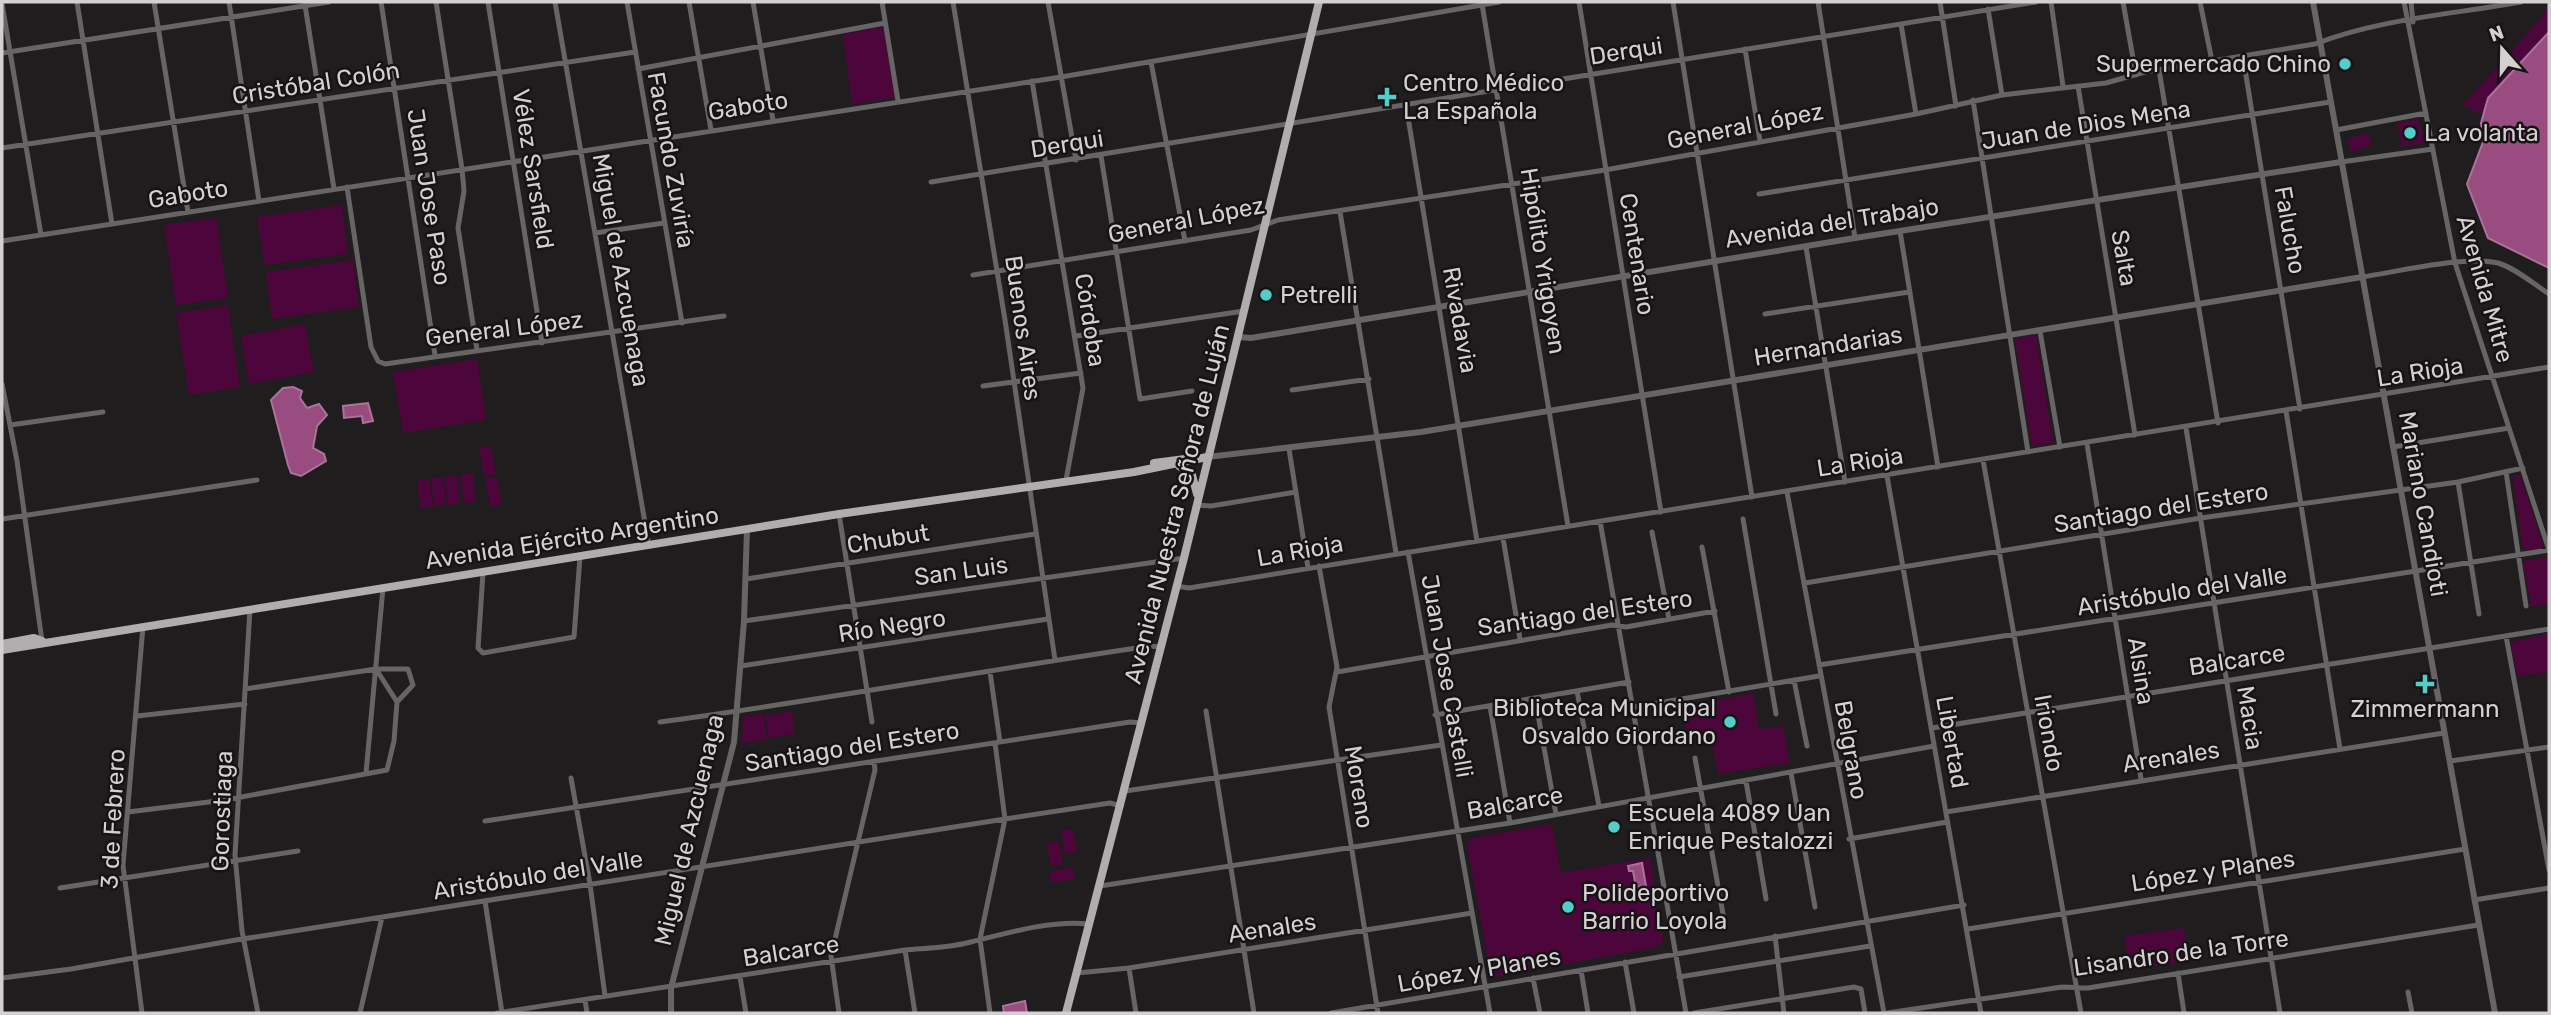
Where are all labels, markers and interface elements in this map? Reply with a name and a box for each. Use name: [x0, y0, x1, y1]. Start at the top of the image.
north arrow: [2467, 14, 2537, 84]
text: N: [2486, 20, 2507, 47]
street label: Derqui: [1588, 31, 1664, 71]
place label: Supermercado Chino: [2096, 50, 2331, 78]
street label: Cristóbal Colón: [230, 56, 402, 110]
marker: Supermercado Chino: [2337, 56, 2353, 72]
place label: Centro Médico La Española: [1403, 69, 1564, 125]
street label: Facundo Zuviría: [642, 70, 700, 250]
street label: Gaboto: [706, 86, 790, 126]
street label: Vélez Sarsfield: [507, 87, 559, 251]
marker: Centro Médico La Española: [1377, 87, 1397, 107]
street label: Juan de Dios Mena: [1979, 95, 2193, 155]
street label: General López: [1664, 97, 1826, 155]
street label: Juan Jose Paso: [401, 107, 457, 287]
place label: La volanta: [2424, 119, 2539, 147]
street label: Derqui: [1029, 124, 1105, 164]
marker: La volanta: [2402, 125, 2418, 141]
street label: Miguel de Azcuenaga: [587, 151, 655, 389]
street label: Hipólito Yrigoyen: [1514, 166, 1572, 356]
street label: Gaboto: [146, 174, 230, 214]
street label: Falucho: [2269, 184, 2311, 276]
street label: General López: [1105, 191, 1267, 249]
street label: Centenario: [1614, 191, 1660, 317]
street label: Avenida del Trabajo: [1723, 192, 1941, 254]
street label: Avenida Mitre: [2451, 212, 2519, 366]
street label: Salta: [2105, 228, 2143, 288]
street label: Buenos Aires: [999, 254, 1047, 402]
street label: Rivadavia: [1437, 265, 1483, 375]
street label: Córdoba: [1069, 271, 1111, 369]
place label: Petrelli: [1280, 281, 1358, 309]
marker: Petrelli: [1258, 287, 1274, 303]
street label: General López: [424, 305, 584, 353]
street label: Hernandarias: [1752, 320, 1904, 372]
street label: Avenida Nuestra Señora de Luján: [1119, 321, 1235, 687]
street label: La Rioja: [2375, 351, 2465, 393]
street label: Mariano Candioti: [2393, 409, 2453, 599]
street label: La Rioja: [1815, 441, 1905, 483]
street label: Santiago del Estero: [2052, 477, 2270, 539]
street label: Avenida Ejército Argentino: [423, 501, 721, 575]
street label: Chubut: [845, 519, 931, 559]
street label: La Rioja: [1255, 530, 1345, 572]
street label: San Luis: [912, 551, 1010, 591]
street label: Aristóbulo del Valle: [2075, 561, 2289, 621]
street label: Juan Jose Castelli: [1415, 572, 1479, 780]
street label: Santiago del Estero: [1476, 584, 1694, 642]
street label: Río Negro: [836, 604, 948, 648]
street label: Alsina: [2122, 635, 2160, 707]
street label: Balcarce: [2187, 639, 2287, 681]
marker: Zimmermann: [2417, 676, 2433, 692]
street label: Macia: [2231, 684, 2269, 752]
street label: Iriondo: [2028, 692, 2070, 774]
place label: Biblioteca Municipal Osvaldo Giordano: [1493, 694, 1716, 750]
street label: Libertad: [1930, 694, 1974, 790]
place label: Zimmermann: [2350, 695, 2500, 723]
street label: Belgrano: [1829, 698, 1873, 802]
street label: Miguel de Azcuenaga: [649, 712, 729, 948]
marker: Biblioteca Municipal Osvaldo Giordano: [1722, 714, 1738, 730]
street label: Santiago del Estero: [743, 716, 961, 778]
street label: Arenales: [2121, 736, 2221, 778]
street label: Moreno: [1339, 744, 1379, 830]
street label: 3 de Febrero: [95, 748, 131, 890]
street label: Gorostiaga: [206, 750, 238, 872]
street label: Balcarce: [1465, 781, 1565, 825]
place label: Escuela 4089 Uan Enrique Pestalozzi: [1628, 799, 1833, 855]
marker: Escuela 4089 Uan Enrique Pestalozzi: [1606, 819, 1622, 835]
street label: López y Planes: [2129, 844, 2297, 898]
street label: Aristóbulo del Valle: [431, 845, 645, 905]
place label: Polideportivo Barrio Loyola: [1582, 879, 1729, 935]
marker: Polideportivo Barrio Loyola: [1560, 899, 1576, 915]
street label: Aenales: [1226, 907, 1318, 949]
street label: Lisandro de la Torre: [2072, 924, 2290, 982]
street label: Balcarce: [741, 930, 841, 972]
street label: López y Planes: [1395, 942, 1563, 998]

